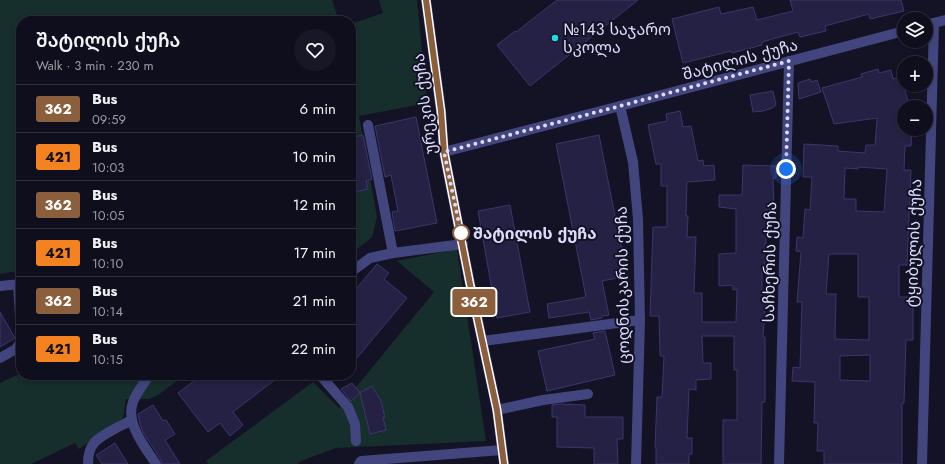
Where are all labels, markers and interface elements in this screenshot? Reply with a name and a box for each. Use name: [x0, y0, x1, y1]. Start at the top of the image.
map controls: [897, 12, 933, 136]
button: layers: [897, 12, 933, 48]
place label: №143 საჯარო სკოლა: [563, 18, 671, 59]
text: შატილის ქუჩა: [36, 27, 180, 54]
button: heart: [294, 29, 336, 71]
marker: №143 საჯარო სკოლა: [550, 33, 560, 43]
street label: შატილის ქუჩა: [680, 33, 800, 86]
street label: ურეკის ქუჩა: [407, 52, 442, 156]
text: Walk · 3 min · 230 m: [36, 56, 154, 75]
button: +: [897, 56, 933, 92]
text: Bus: [92, 88, 117, 110]
text: 6 min: [299, 98, 336, 120]
text: 362: [44, 99, 72, 119]
button: −: [897, 100, 933, 136]
text: 09:59: [92, 110, 126, 129]
text: Bus: [92, 136, 117, 158]
text: 10 min: [292, 146, 336, 168]
text: 421: [45, 147, 71, 167]
text: 10:03: [92, 158, 124, 177]
your location: [776, 159, 796, 179]
street label: ტყიბულის ქუჩა: [900, 178, 927, 308]
text: Bus: [92, 184, 117, 206]
text: 12 min: [293, 194, 336, 216]
text: 362: [44, 195, 72, 215]
street label: საჩხერის ქუჩა: [757, 201, 782, 323]
text: 10:05: [92, 206, 125, 225]
street label: ცოდნისკარის ქუჩა: [610, 206, 635, 364]
place label: შატილის ქუჩა: [473, 222, 597, 245]
marker: შატილის ქუჩა: [452, 224, 470, 242]
text: Bus: [92, 232, 117, 254]
text: 17 min: [293, 242, 336, 264]
text: 421: [45, 243, 71, 263]
text: 10:10: [92, 254, 123, 273]
text: Bus: [92, 280, 117, 302]
line badge: 362: [451, 289, 497, 315]
text: 21 min: [293, 290, 336, 312]
text: 362: [44, 291, 72, 311]
text: 362: [460, 292, 488, 312]
text: 10:14: [92, 302, 123, 321]
text: Bus: [92, 328, 117, 350]
text: 22 min: [291, 338, 336, 360]
text: 421: [45, 339, 71, 359]
text: 10:15: [92, 350, 123, 369]

